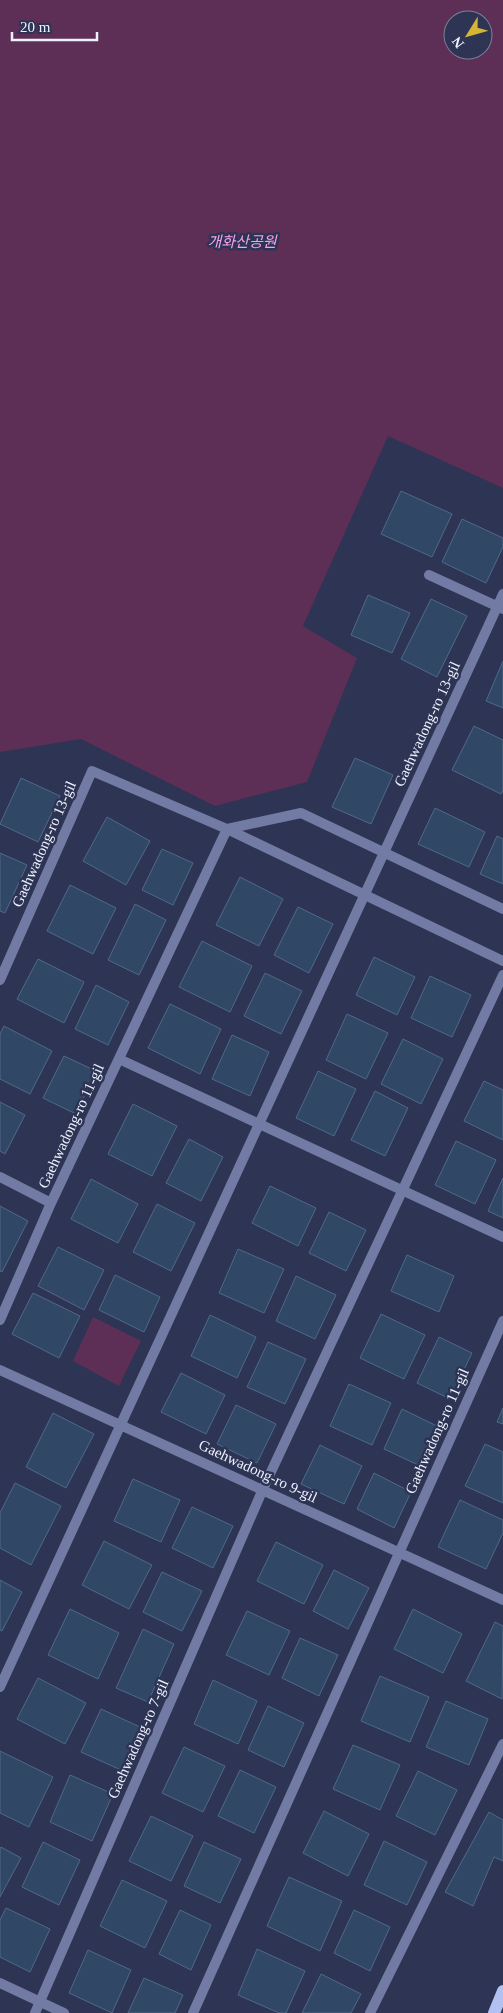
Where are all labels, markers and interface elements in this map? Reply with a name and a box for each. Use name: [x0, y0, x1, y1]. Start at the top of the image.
scale bar: [12, 10, 98, 42]
north arrow: [443, 10, 493, 60]
text: 20 m: [20, 19, 51, 35]
text: N: [449, 34, 467, 51]
park label: 개화산공원: [207, 234, 278, 250]
street label: Gaehwadong-ro 13-gil: [391, 659, 463, 789]
street label: Gaehwadong-ro 13-gil: [9, 779, 79, 909]
street label: Gaehwadong-ro 11-gil: [35, 1061, 107, 1191]
street label: Gaehwadong-ro 11-gil: [402, 1366, 472, 1496]
street label: Gaehwadong-ro 9-gil: [196, 1437, 320, 1505]
street label: Gaehwadong-ro 7-gil: [105, 1677, 171, 1801]

